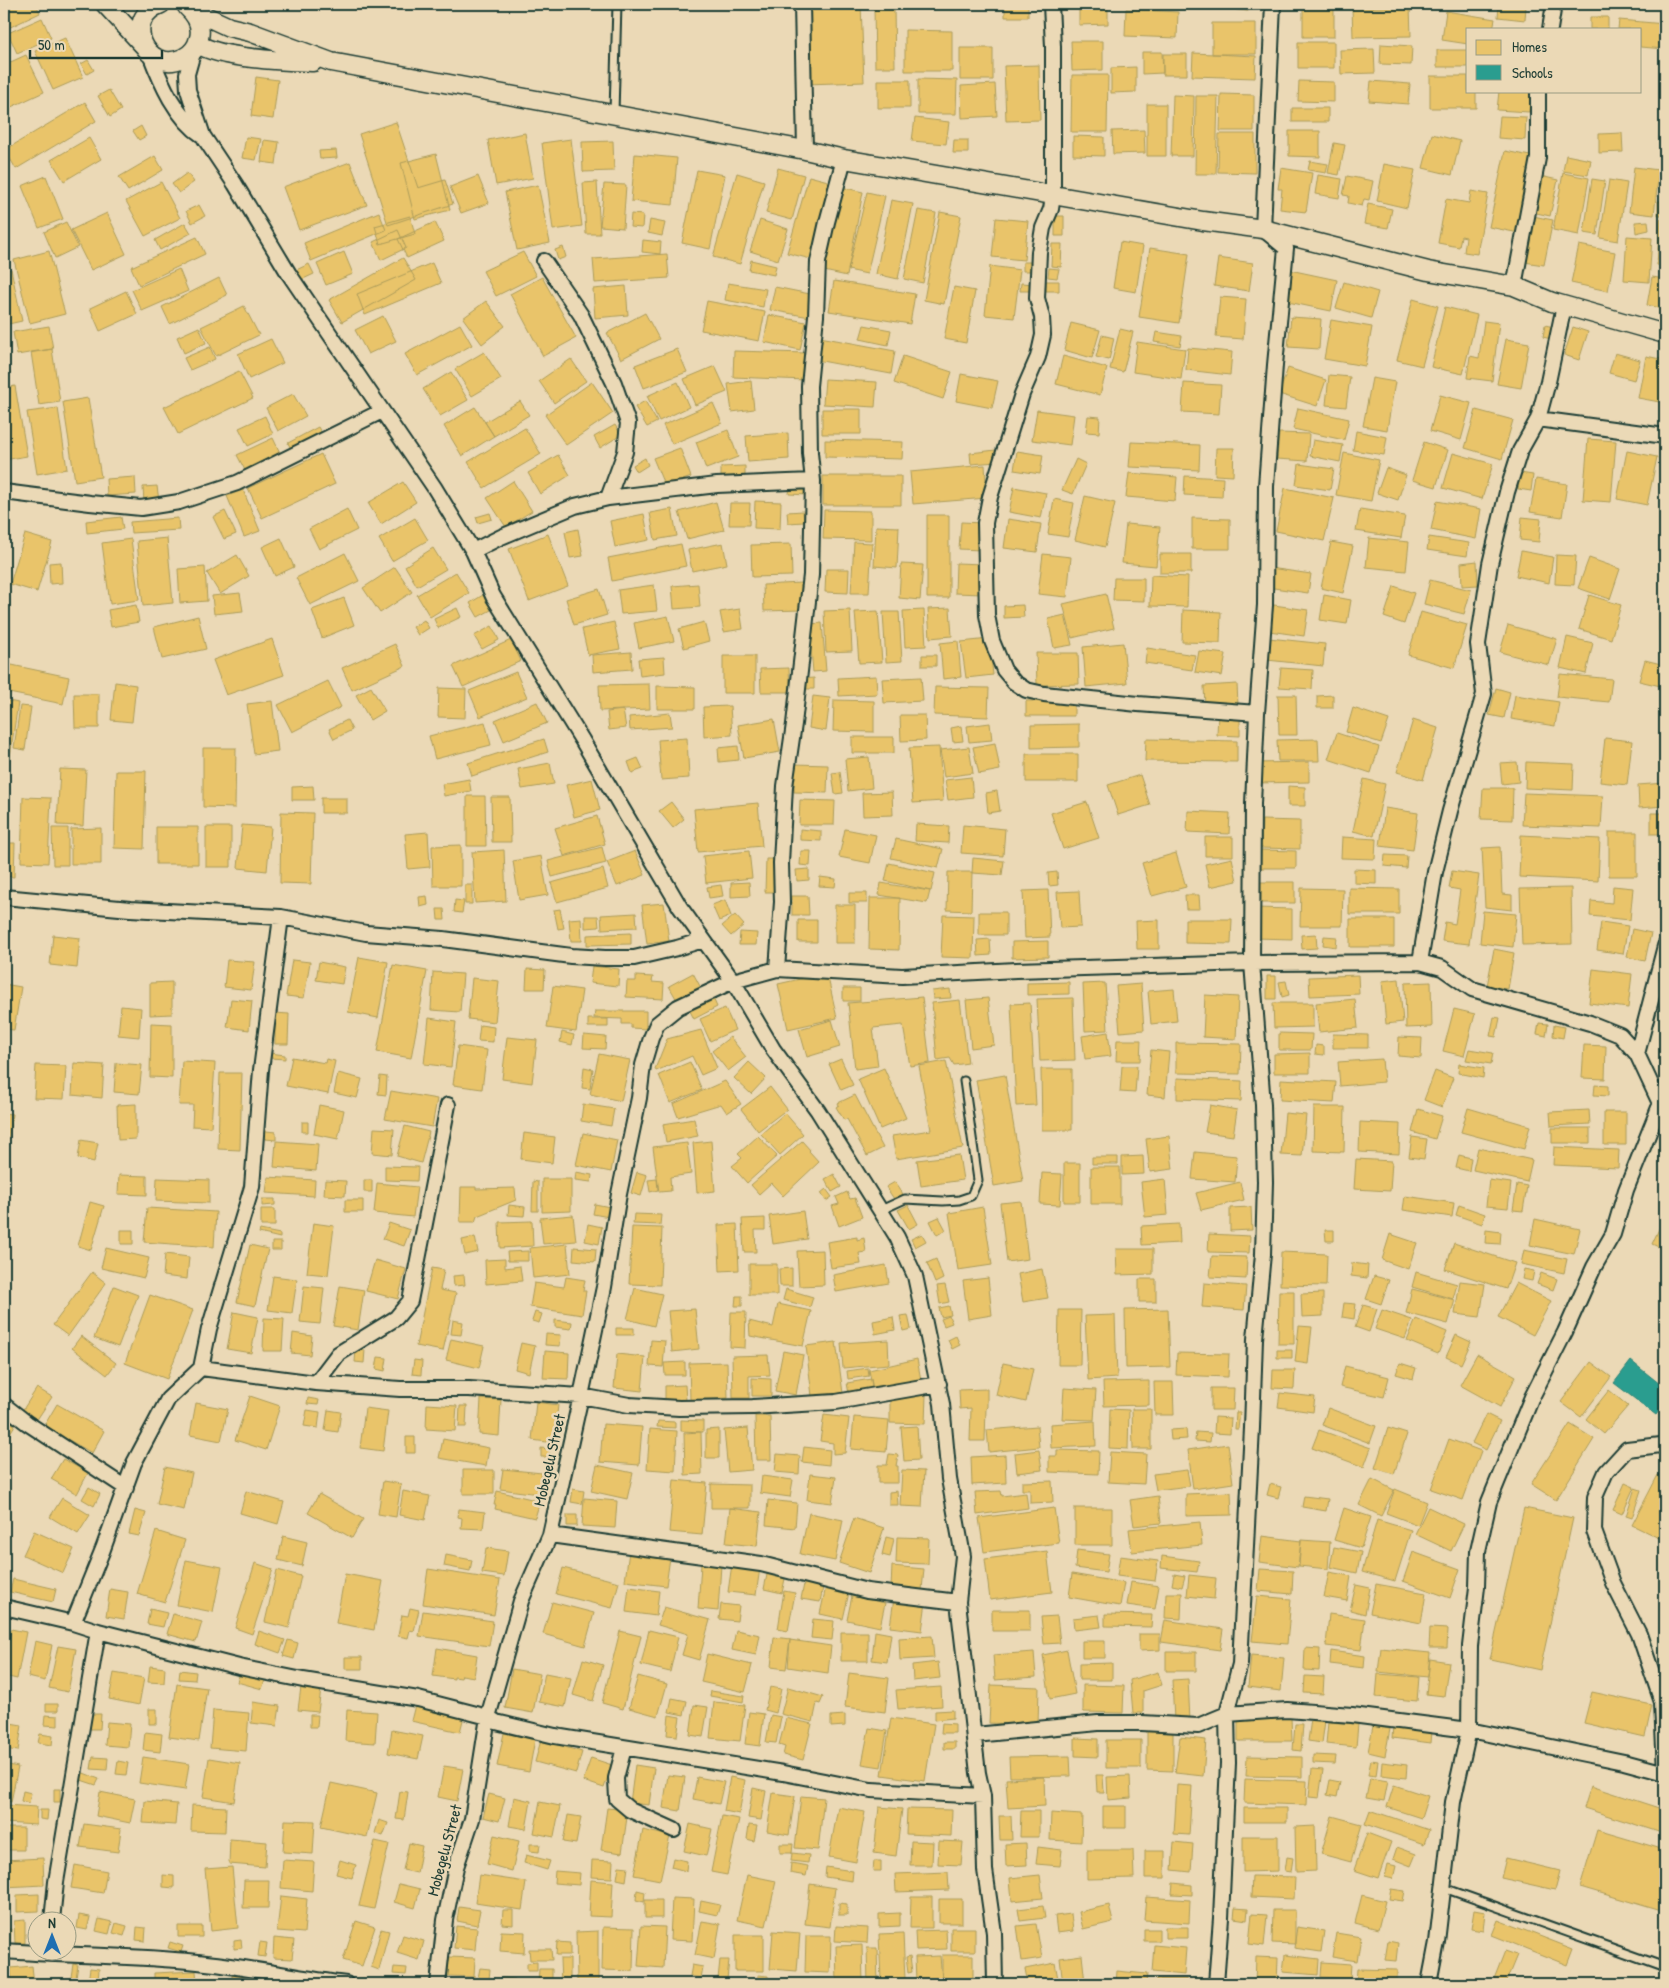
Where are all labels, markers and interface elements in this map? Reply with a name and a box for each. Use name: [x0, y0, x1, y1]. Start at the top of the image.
scale bar: [30, 28, 162, 60]
legend: [1466, 28, 1642, 92]
text: 50 m: [38, 34, 65, 55]
text: Homes: [1512, 36, 1547, 57]
text: Schools: [1512, 62, 1553, 83]
street label: Mobegelu Street: [528, 1411, 570, 1508]
street label: Mobegelu Street: [421, 1801, 467, 1898]
north arrow: [28, 1910, 78, 1960]
text: N: [48, 1913, 56, 1932]

